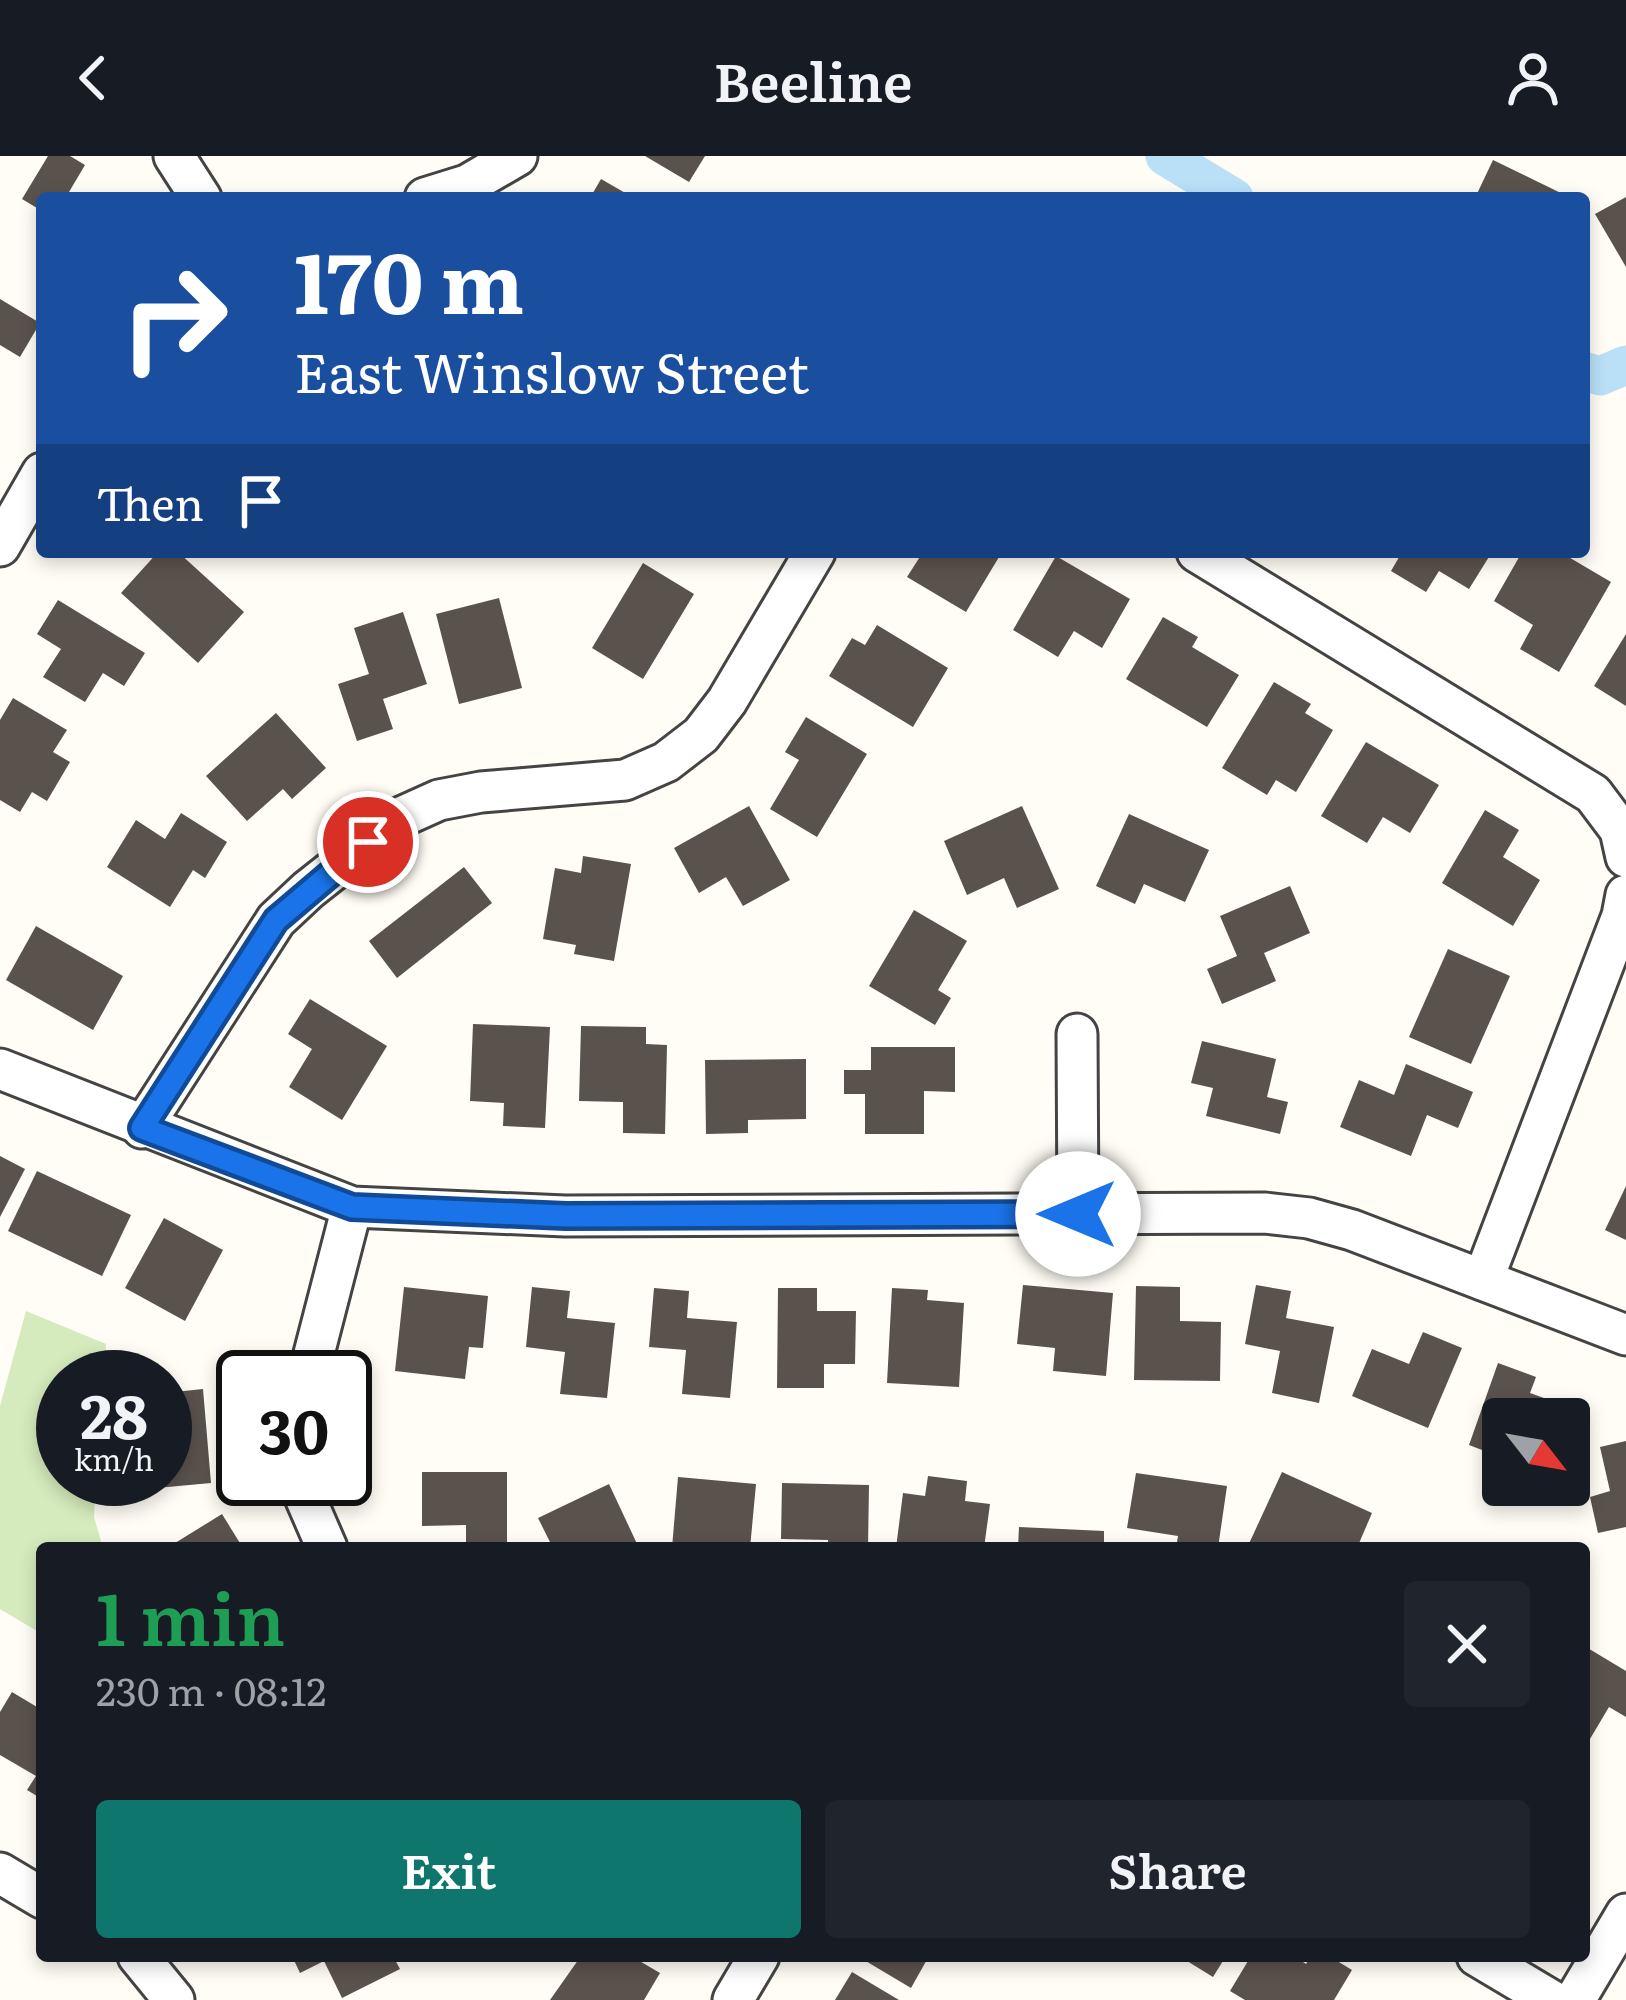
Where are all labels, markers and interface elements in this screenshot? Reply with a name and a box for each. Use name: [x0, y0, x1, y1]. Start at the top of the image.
text: Beeline: [713, 38, 913, 119]
icon: back: [60, 45, 126, 111]
icon: person: [1500, 45, 1566, 111]
text: 170 m: [294, 215, 524, 340]
icon: right: [96, 240, 252, 396]
text: East Winslow Street: [294, 329, 809, 410]
text: Then: [96, 468, 204, 535]
icon: arrive: [228, 468, 294, 534]
pin: [317, 791, 419, 893]
icon: arrive: [335, 809, 401, 875]
position arrow: [1015, 1151, 1141, 1277]
speed limit sign: 30: [216, 1350, 372, 1506]
text: 28: [80, 1368, 148, 1457]
north arrow: [1482, 1398, 1590, 1506]
map controls: [1482, 1398, 1590, 1506]
text: km/h: [74, 1436, 154, 1480]
text: 1 min: [96, 1561, 285, 1668]
button: close: [1404, 1581, 1530, 1707]
text: 230 m · 08:12: [96, 1660, 326, 1718]
button: Exit: [96, 1800, 801, 1938]
button: Share: [825, 1800, 1530, 1938]

